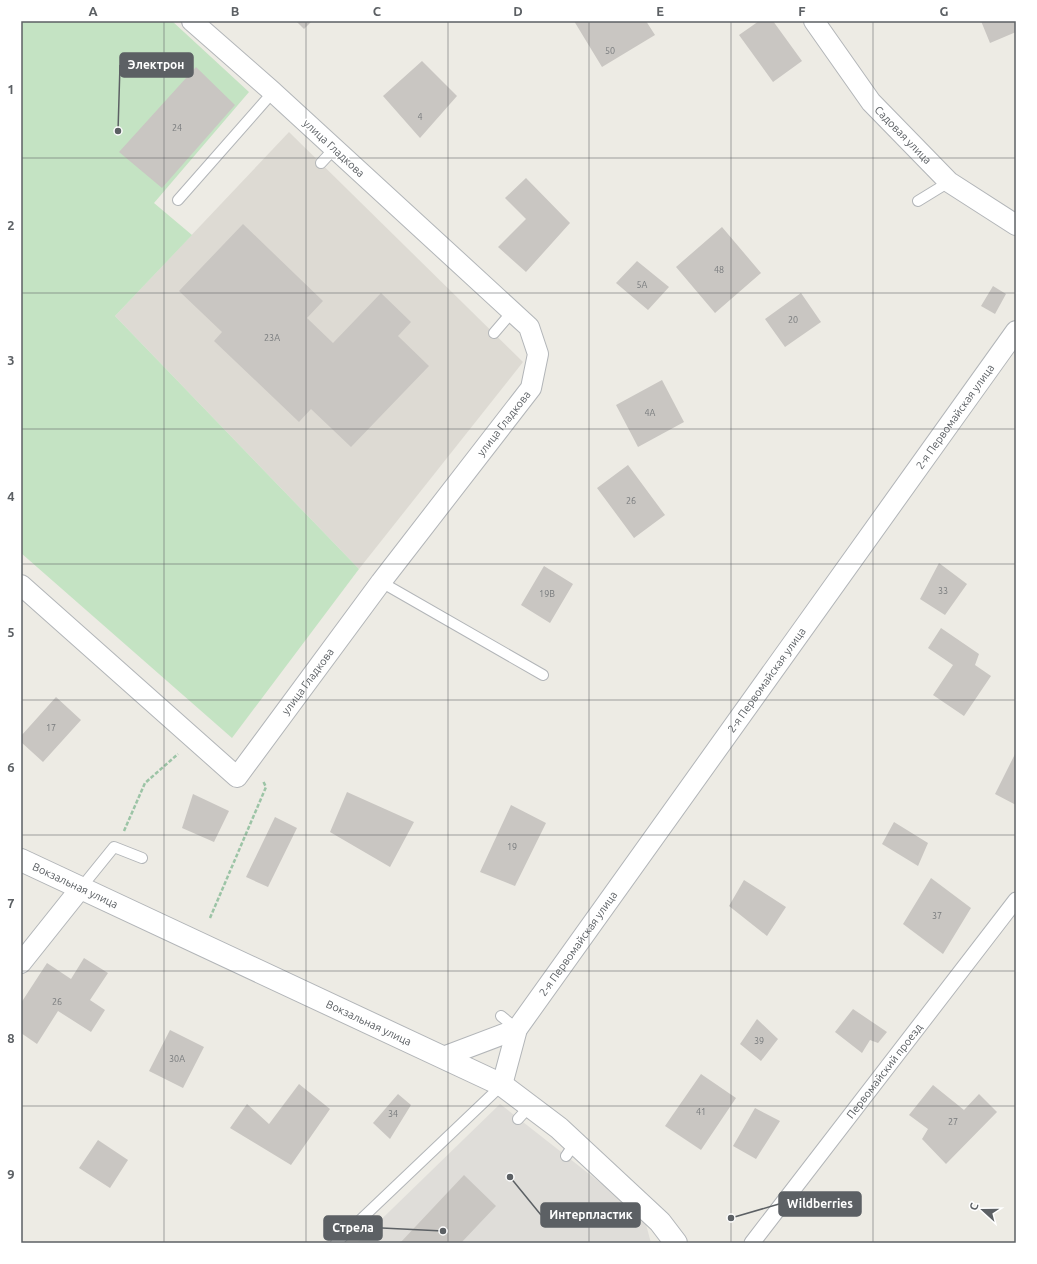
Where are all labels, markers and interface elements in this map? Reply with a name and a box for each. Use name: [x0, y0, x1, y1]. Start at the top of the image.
text: A: [88, 4, 98, 18]
text: B: [231, 4, 240, 18]
text: C: [373, 4, 382, 18]
text: D: [513, 4, 523, 18]
text: E: [656, 4, 664, 18]
text: F: [798, 4, 806, 18]
text: G: [940, 4, 949, 18]
house number: 50: [605, 46, 615, 56]
callout: Электрон: [120, 53, 193, 77]
text: Электрон: [128, 58, 184, 71]
text: 1: [7, 82, 15, 96]
street label: Садовая улица: [872, 104, 934, 166]
house number: 4: [417, 112, 423, 122]
street label: улица Гладкова: [301, 117, 367, 179]
house number: 24: [172, 123, 182, 133]
text: 2: [7, 218, 15, 232]
house number: 48: [714, 265, 724, 275]
house number: 5А: [637, 280, 648, 290]
house number: 20: [788, 315, 798, 325]
house number: 23А: [264, 333, 280, 343]
text: 3: [7, 353, 15, 367]
street label: 2-я Первомайская улица: [914, 362, 996, 471]
street label: улица Гладкова: [475, 388, 533, 458]
house number: 4А: [645, 408, 656, 418]
text: 4: [7, 489, 15, 503]
house number: 26: [626, 496, 636, 506]
house number: 33: [938, 586, 948, 596]
house number: 19В: [539, 589, 555, 599]
text: 5: [7, 625, 15, 639]
street label: 2-я Первомайская улица: [725, 625, 808, 735]
street label: улица Гладкова: [279, 646, 336, 717]
house number: 17: [46, 723, 56, 733]
text: 6: [7, 760, 15, 774]
house number: 19: [507, 842, 517, 852]
street label: Вокзальная улица: [31, 860, 120, 911]
street label: 2-я Первомайская улица: [537, 889, 620, 998]
text: 7: [7, 896, 15, 910]
house number: 37: [932, 911, 942, 921]
house number: 26: [52, 997, 62, 1007]
street label: Вокзальная улица: [324, 998, 413, 1048]
street label: Первомайский проезд: [844, 1021, 925, 1121]
text: 8: [7, 1031, 15, 1045]
house number: 39: [754, 1036, 764, 1046]
house number: 30А: [169, 1054, 185, 1064]
house number: 41: [696, 1107, 706, 1117]
house number: 34: [388, 1109, 398, 1119]
house number: 27: [948, 1117, 958, 1127]
text: 9: [7, 1167, 15, 1181]
north arrow: [963, 1190, 1003, 1230]
callout: Wildberries: [779, 1192, 861, 1216]
text: Wildberries: [787, 1197, 853, 1210]
text: С: [967, 1201, 981, 1212]
callout: Интерпластик: [541, 1203, 640, 1227]
text: Интерпластик: [549, 1208, 633, 1221]
callout: Стрела: [324, 1216, 382, 1240]
text: Стрела: [332, 1221, 374, 1234]

